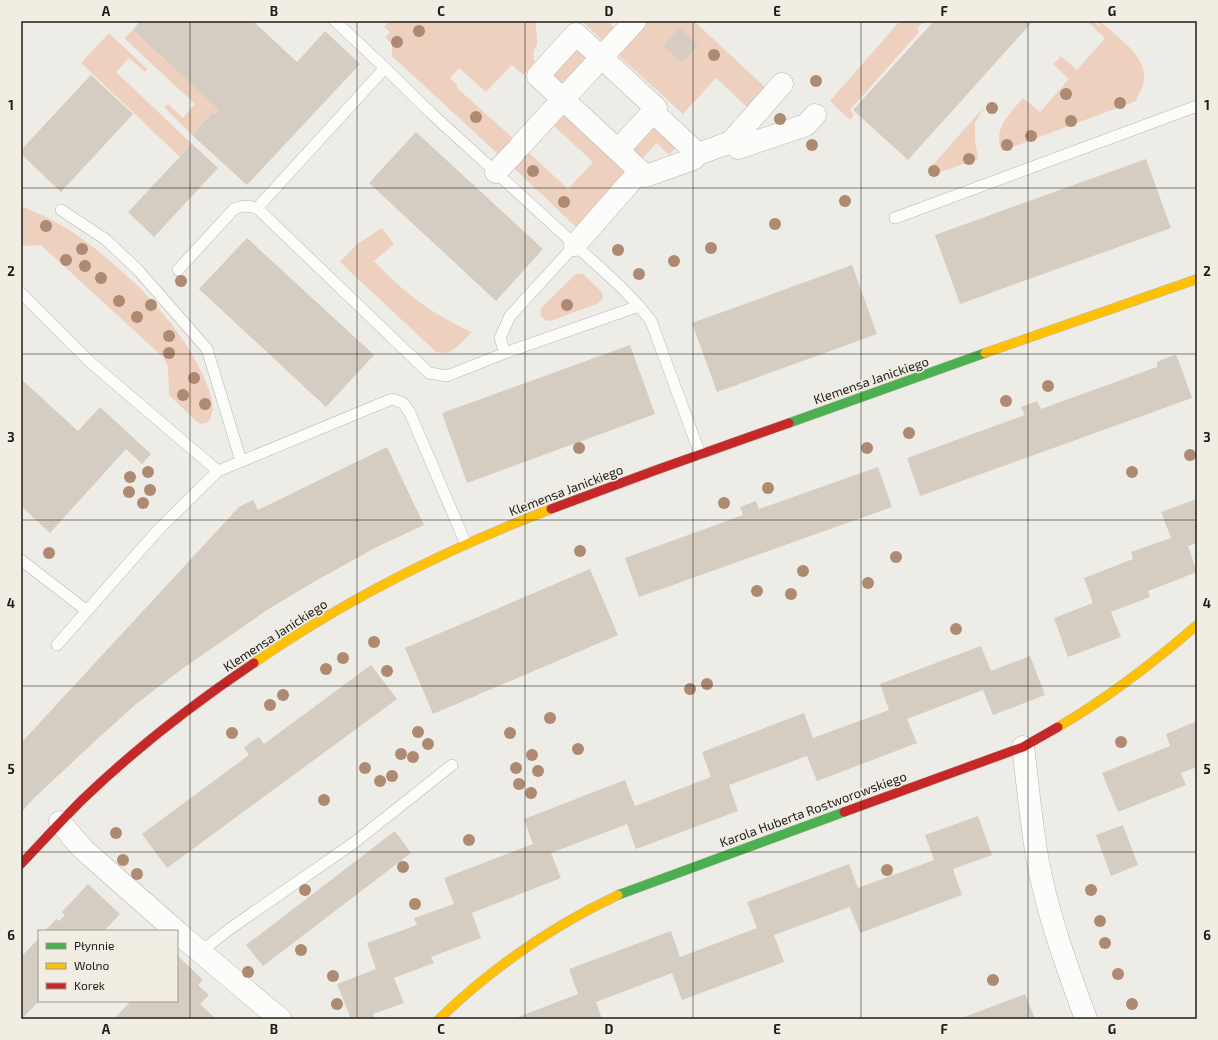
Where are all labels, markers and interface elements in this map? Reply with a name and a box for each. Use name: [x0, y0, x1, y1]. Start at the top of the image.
text: A: [102, 3, 111, 19]
text: B: [270, 3, 278, 19]
text: C: [437, 3, 445, 19]
text: D: [605, 3, 614, 19]
text: E: [773, 3, 781, 19]
text: F: [940, 3, 948, 19]
text: G: [1108, 3, 1116, 19]
text: 1: [8, 97, 14, 113]
text: 1: [1204, 97, 1210, 113]
text: 2: [7, 263, 15, 279]
text: 2: [1203, 263, 1211, 279]
street label: Klemensa Janickiego: [811, 353, 931, 407]
text: 3: [7, 429, 15, 445]
text: 3: [1203, 429, 1211, 445]
street label: Klemensa Janickiego: [507, 461, 625, 519]
text: 4: [7, 595, 15, 611]
street label: Klemensa Janickiego: [220, 595, 330, 675]
text: 4: [1203, 595, 1211, 611]
text: 5: [7, 761, 15, 777]
text: 5: [1203, 761, 1211, 777]
street label: Karola Huberta Rostworowskiego: [717, 768, 909, 850]
text: 6: [7, 927, 15, 943]
text: 6: [1203, 927, 1211, 943]
legend: [38, 930, 178, 1002]
text: Płynnie: [74, 938, 114, 952]
text: Wolno: [74, 958, 110, 972]
text: Korek: [74, 978, 105, 992]
text: A: [102, 1021, 111, 1037]
text: B: [270, 1021, 278, 1037]
text: C: [437, 1021, 445, 1037]
text: D: [605, 1021, 614, 1037]
text: E: [773, 1021, 781, 1037]
text: F: [940, 1021, 948, 1037]
text: G: [1108, 1021, 1116, 1037]

